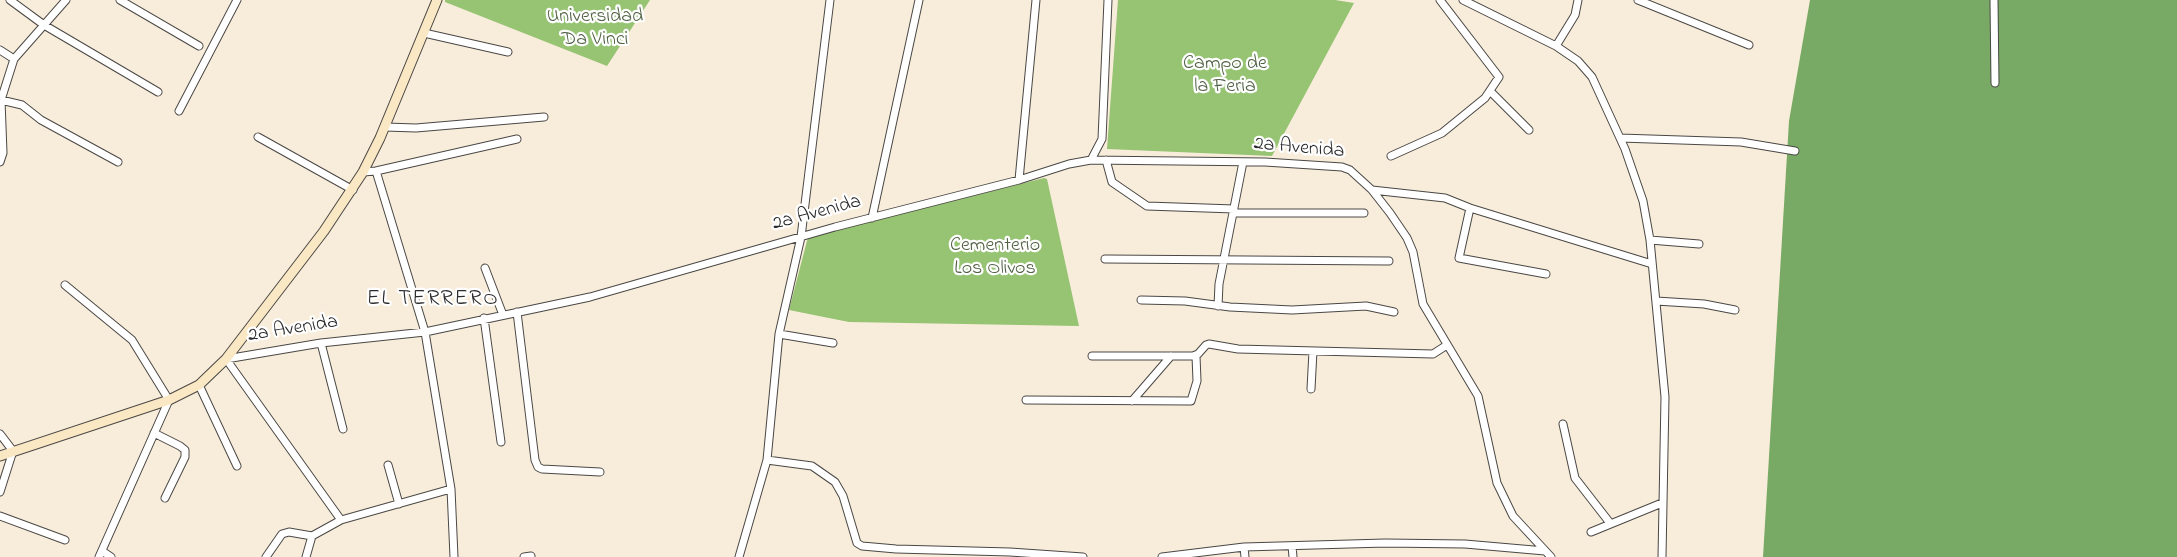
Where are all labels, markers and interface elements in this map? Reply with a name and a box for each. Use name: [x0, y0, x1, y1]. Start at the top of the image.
park label: Universidad Da Vinci: [547, 6, 643, 53]
park label: Campo de la Feria: [1183, 53, 1267, 100]
street label: 2a Avenida: [1253, 133, 1345, 165]
street label: 2a Avenida: [770, 191, 864, 237]
park label: Cementerio Los Olivos: [950, 235, 1040, 282]
district label: EL TERRERO: [367, 287, 499, 313]
street label: 2a Avenida: [246, 311, 340, 349]

